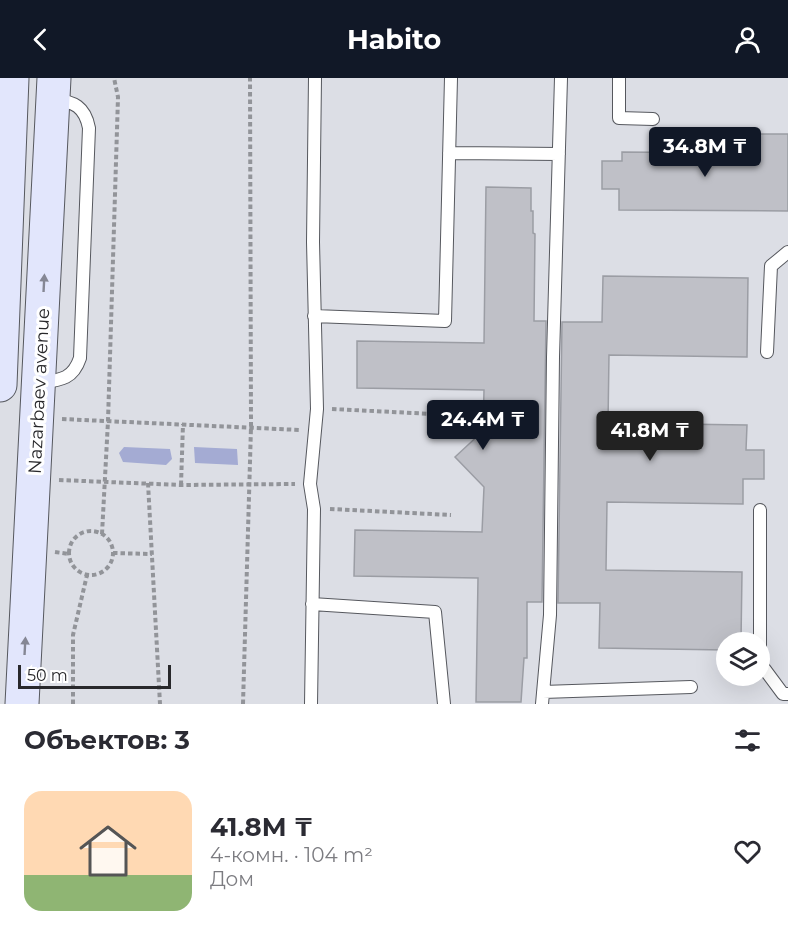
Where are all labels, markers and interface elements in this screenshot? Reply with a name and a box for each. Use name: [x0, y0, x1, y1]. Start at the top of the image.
icon: back: [24, 23, 57, 56]
text: Habito: [347, 23, 441, 56]
icon: person: [731, 23, 764, 56]
pin: 34.8M ₸: [650, 127, 760, 178]
text: 34.8M ₸: [663, 134, 747, 158]
one-way arrow: [40, 274, 49, 293]
street label: Nazarbaev avenue: [24, 307, 54, 474]
pin: 24.4M ₸: [428, 400, 538, 451]
text: 24.4M ₸: [441, 407, 525, 431]
pin: 41.8M ₸: [595, 411, 705, 462]
text: 41.8M ₸: [610, 418, 690, 442]
map controls: [716, 632, 770, 686]
button: layers: [716, 632, 770, 686]
one-way arrow: [20, 636, 29, 655]
scale bar: [18, 662, 171, 690]
text: 50 m: [27, 666, 68, 685]
text: Объектов: 3: [24, 724, 190, 756]
icon: filters: [731, 724, 764, 757]
text: 41.8M ₸: [210, 811, 313, 843]
icon: home: [72, 815, 144, 887]
icon: heart: [731, 835, 764, 868]
text: 4-комн. · 104 m²: [210, 843, 373, 867]
text: Дом: [210, 867, 254, 891]

